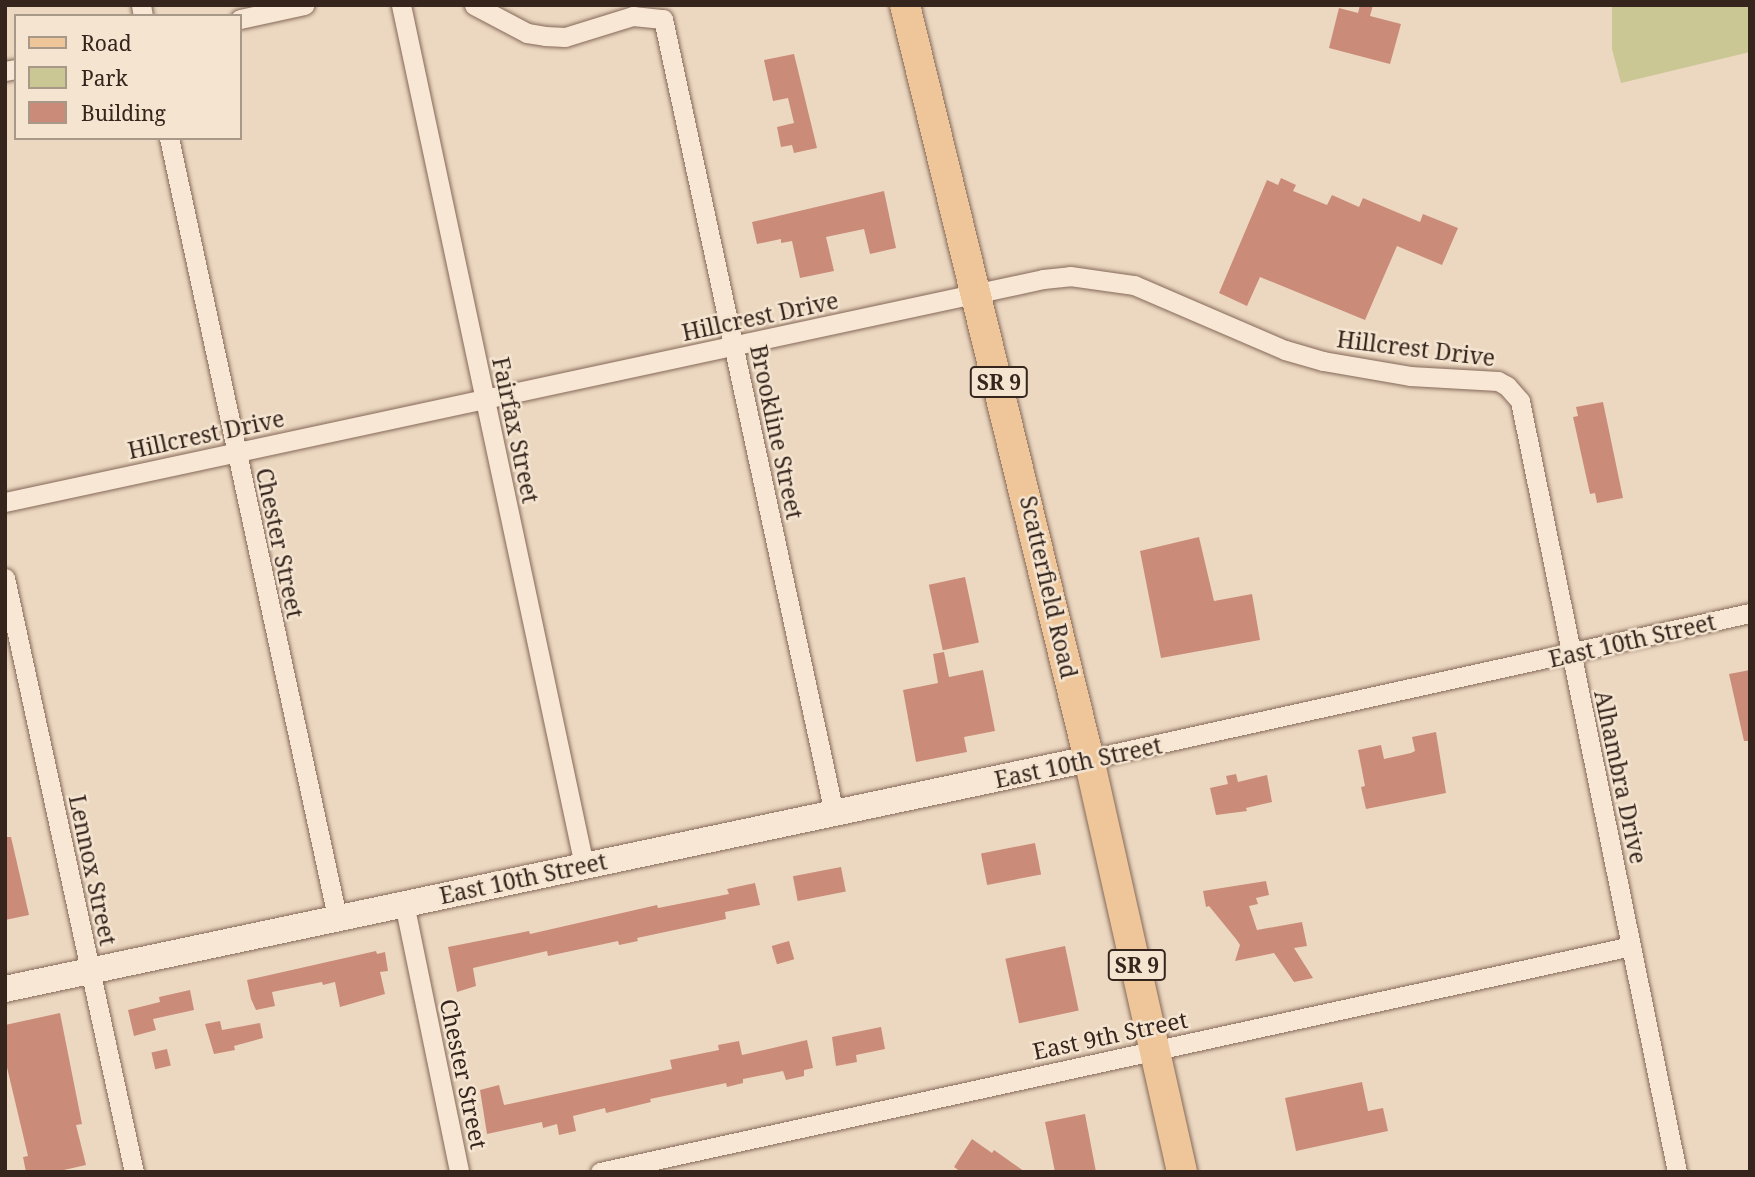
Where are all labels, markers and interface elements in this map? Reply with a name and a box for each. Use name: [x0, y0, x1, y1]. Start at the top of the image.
legend: [14, 14, 242, 140]
text: Road: [81, 29, 132, 57]
text: Park: [81, 64, 128, 92]
text: Building: [81, 99, 166, 127]
street label: Hillcrest Drive: [679, 286, 841, 346]
street label: Hillcrest Drive: [1335, 325, 1497, 371]
street label: Brookline Street: [745, 342, 809, 522]
street label: Fairfax Street: [487, 354, 545, 506]
road number: SR 9: [969, 364, 1029, 400]
street label: Hillcrest Drive: [125, 404, 287, 464]
street label: Chester Street: [251, 465, 309, 621]
street label: Scatterfield Road: [1015, 493, 1083, 681]
street label: East 10th Street: [1546, 607, 1718, 673]
street label: Alhambra Drive: [1589, 688, 1653, 866]
street label: East 10th Street: [992, 731, 1164, 793]
street label: Lennox Street: [64, 792, 122, 948]
street label: East 10th Street: [437, 847, 609, 909]
road number: SR 9: [1107, 948, 1167, 982]
street label: Chester Street: [435, 996, 493, 1152]
street label: East 9th Street: [1030, 1005, 1190, 1065]

